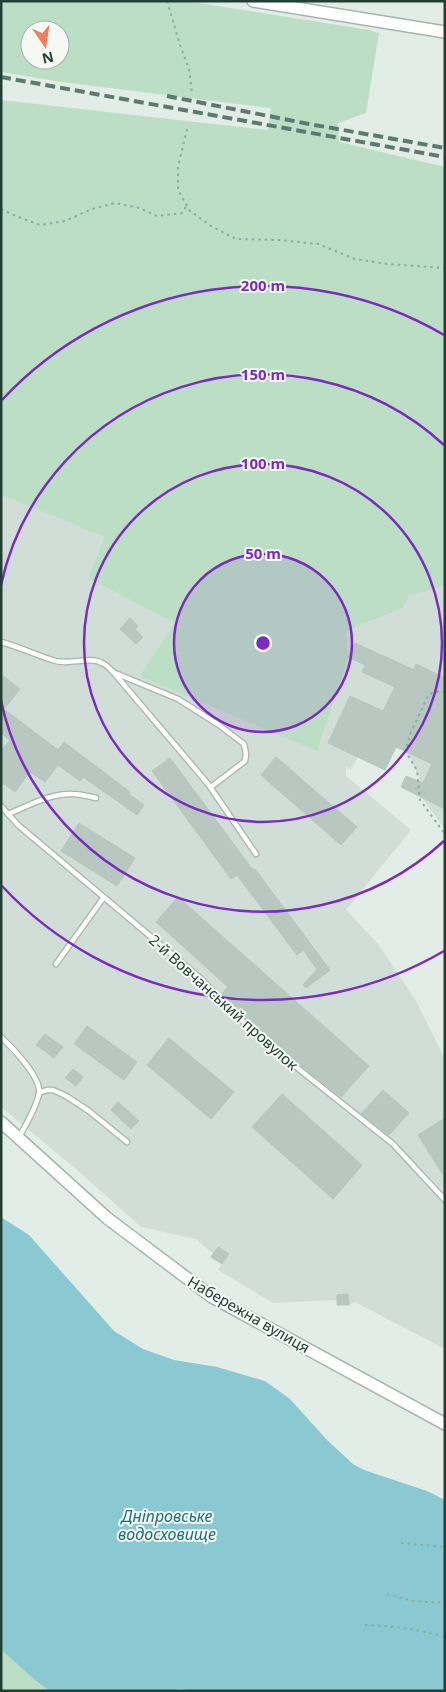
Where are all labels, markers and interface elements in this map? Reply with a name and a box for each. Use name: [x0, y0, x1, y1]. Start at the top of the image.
north arrow: [20, 20, 70, 70]
text: N: [40, 48, 56, 69]
text: 200 m: [241, 275, 285, 295]
text: 150 m: [241, 364, 285, 384]
text: 100 m: [241, 453, 285, 473]
text: 50 m: [245, 543, 281, 563]
centre of rings: [254, 634, 272, 652]
street label: 2-й Вовчанський провулок: [145, 930, 303, 1074]
street label: Набережна вулиця: [184, 1271, 314, 1357]
water label: Дніпровське водосховище: [118, 1505, 216, 1545]

